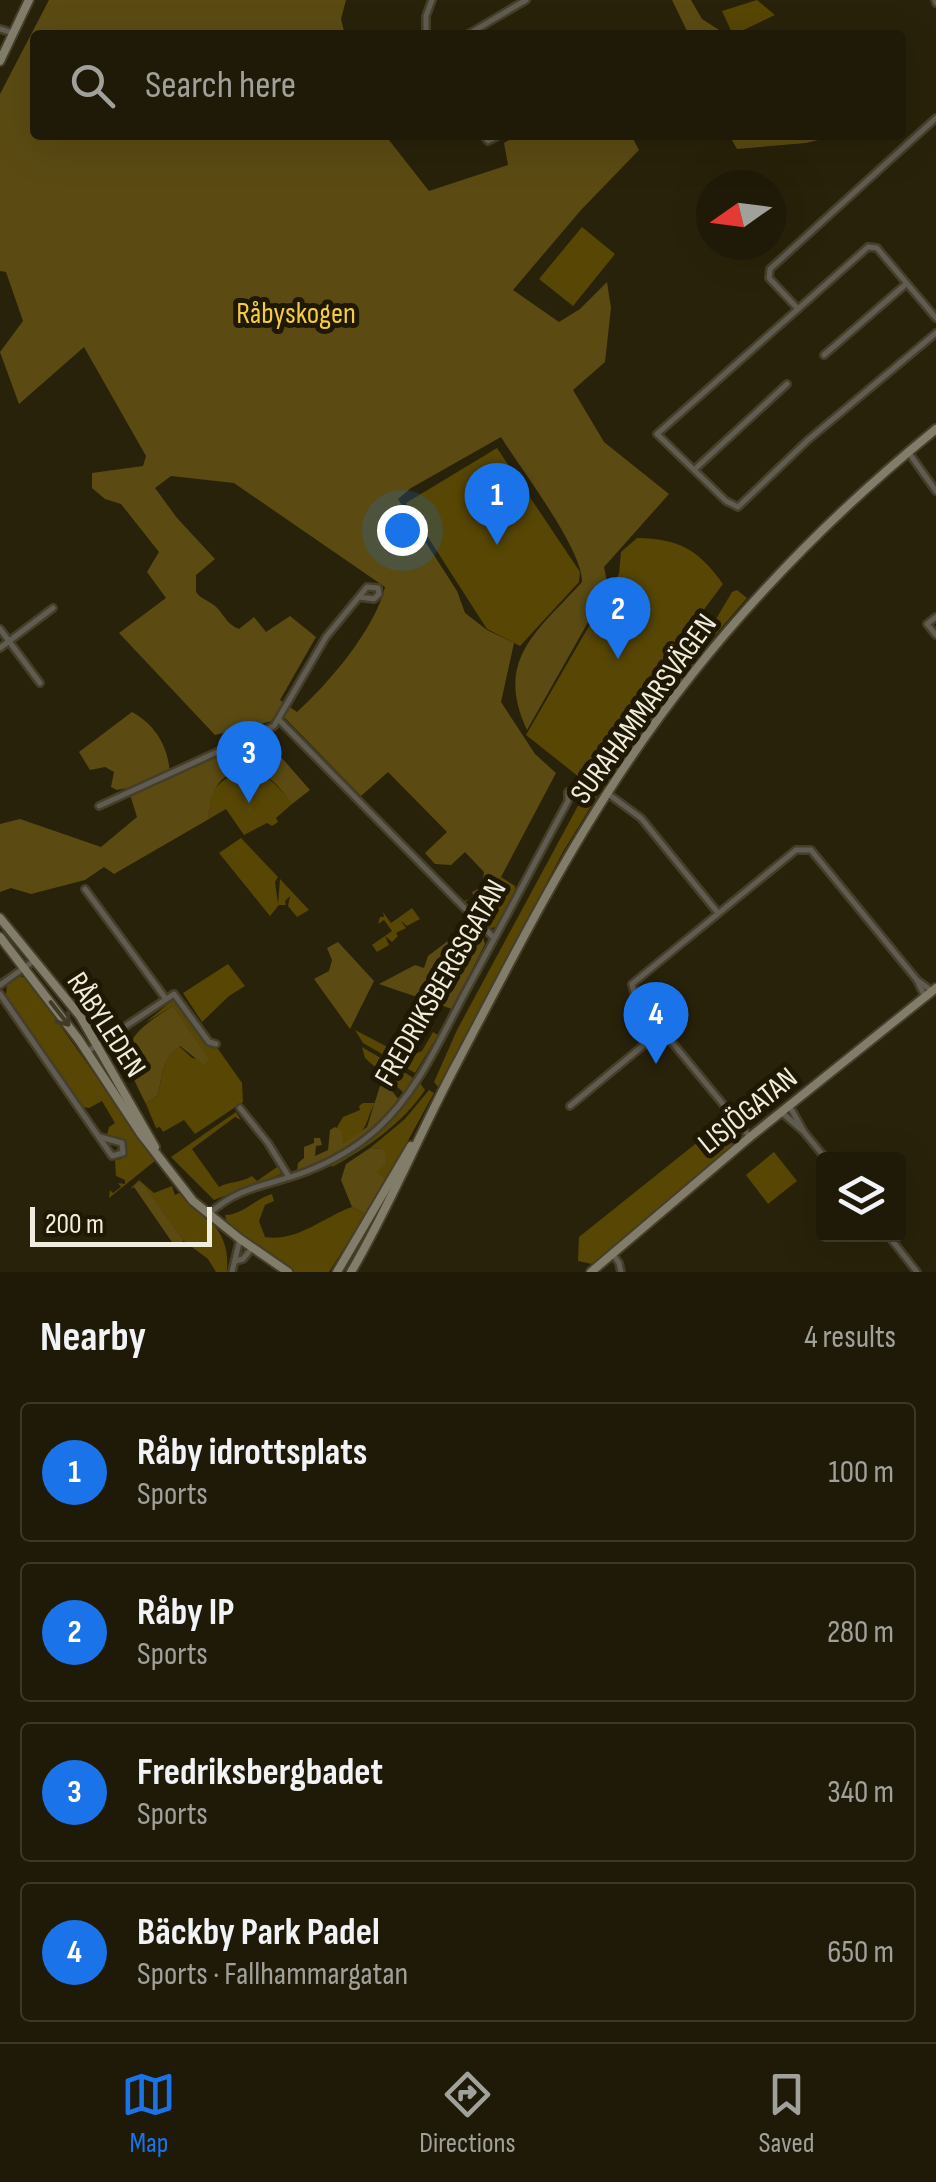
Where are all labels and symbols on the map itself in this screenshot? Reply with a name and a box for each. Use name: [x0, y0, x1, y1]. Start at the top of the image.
north arrow: [696, 170, 786, 260]
park label: Råbyskogen: [236, 296, 356, 332]
pin: 1: [464, 462, 530, 545]
your location: [377, 505, 428, 556]
pin: 2: [586, 576, 650, 659]
street label: SURAHAMMARSVÄGEN: [563, 607, 725, 811]
pin: 3: [216, 720, 282, 803]
street label: FREDRIKSBERGSGATAN: [367, 874, 515, 1092]
street label: RÅBYLEDEN: [59, 966, 153, 1084]
pin: 4: [624, 982, 688, 1064]
one-way arrow: [49, 1000, 70, 1027]
street label: LISJÖGATAN: [691, 1060, 805, 1162]
scale bar: [30, 1202, 212, 1246]

